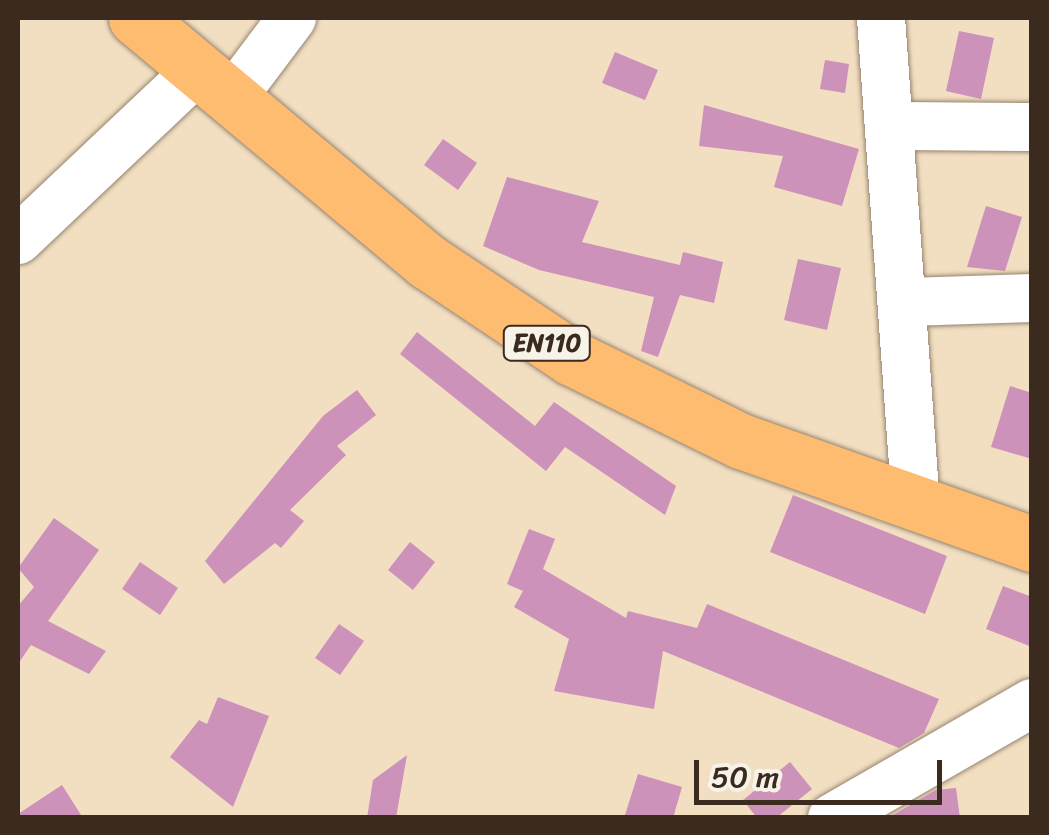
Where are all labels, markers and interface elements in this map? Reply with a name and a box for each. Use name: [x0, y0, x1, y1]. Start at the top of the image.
road number: EN110: [502, 323, 592, 363]
scale bar: [699, 740, 946, 802]
text: 50 m: [711, 750, 779, 804]

